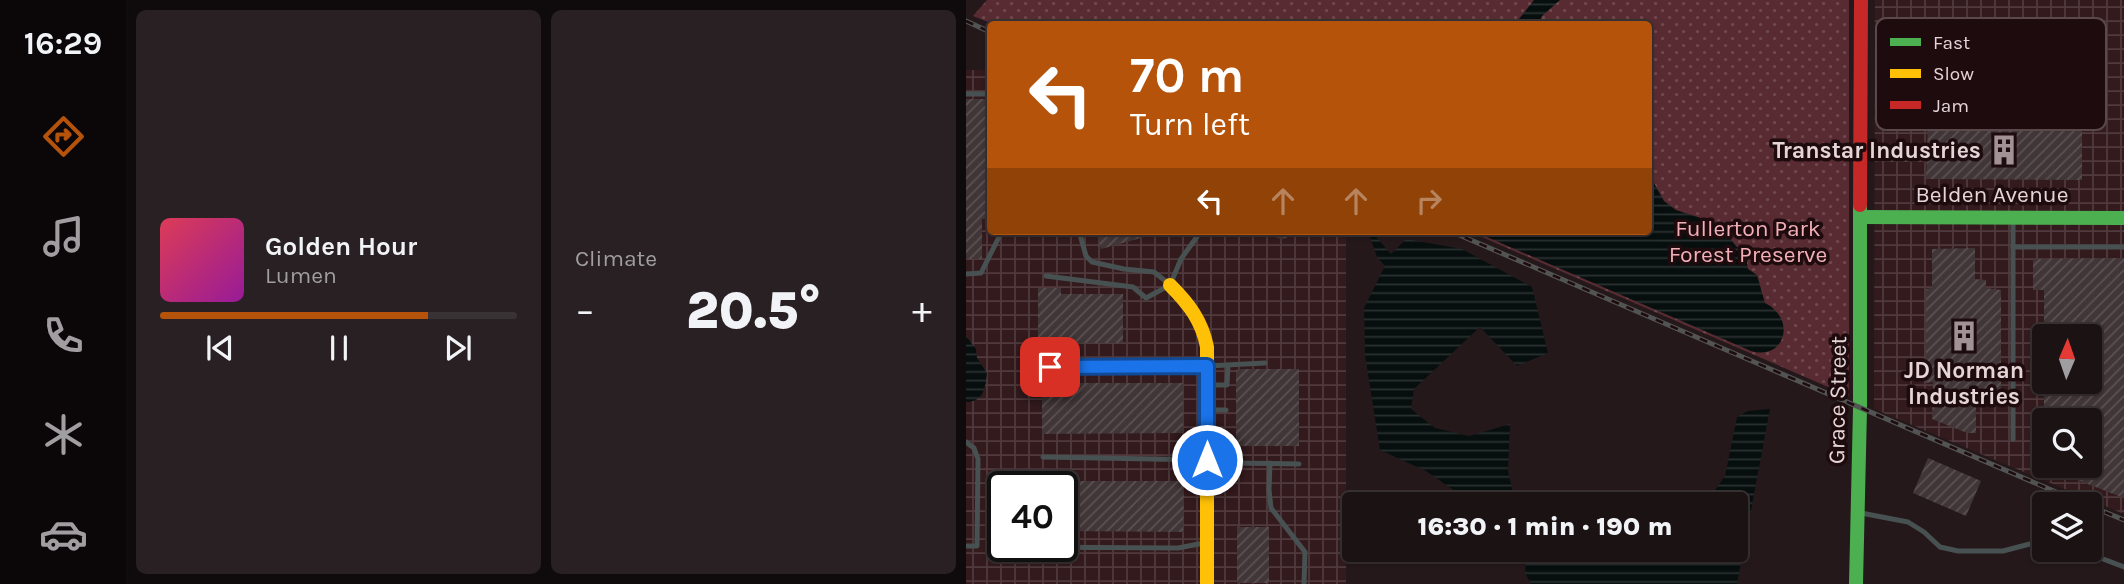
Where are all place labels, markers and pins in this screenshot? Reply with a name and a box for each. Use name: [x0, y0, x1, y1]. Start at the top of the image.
building icon: Transtar Industries: [1987, 133, 2021, 167]
place label: Transtar Industries: [1772, 137, 1981, 164]
building icon: JD Norman Industries: [1947, 319, 1981, 353]
pin: [1020, 337, 1080, 397]
place label: JD Norman Industries: [1904, 357, 2024, 410]

